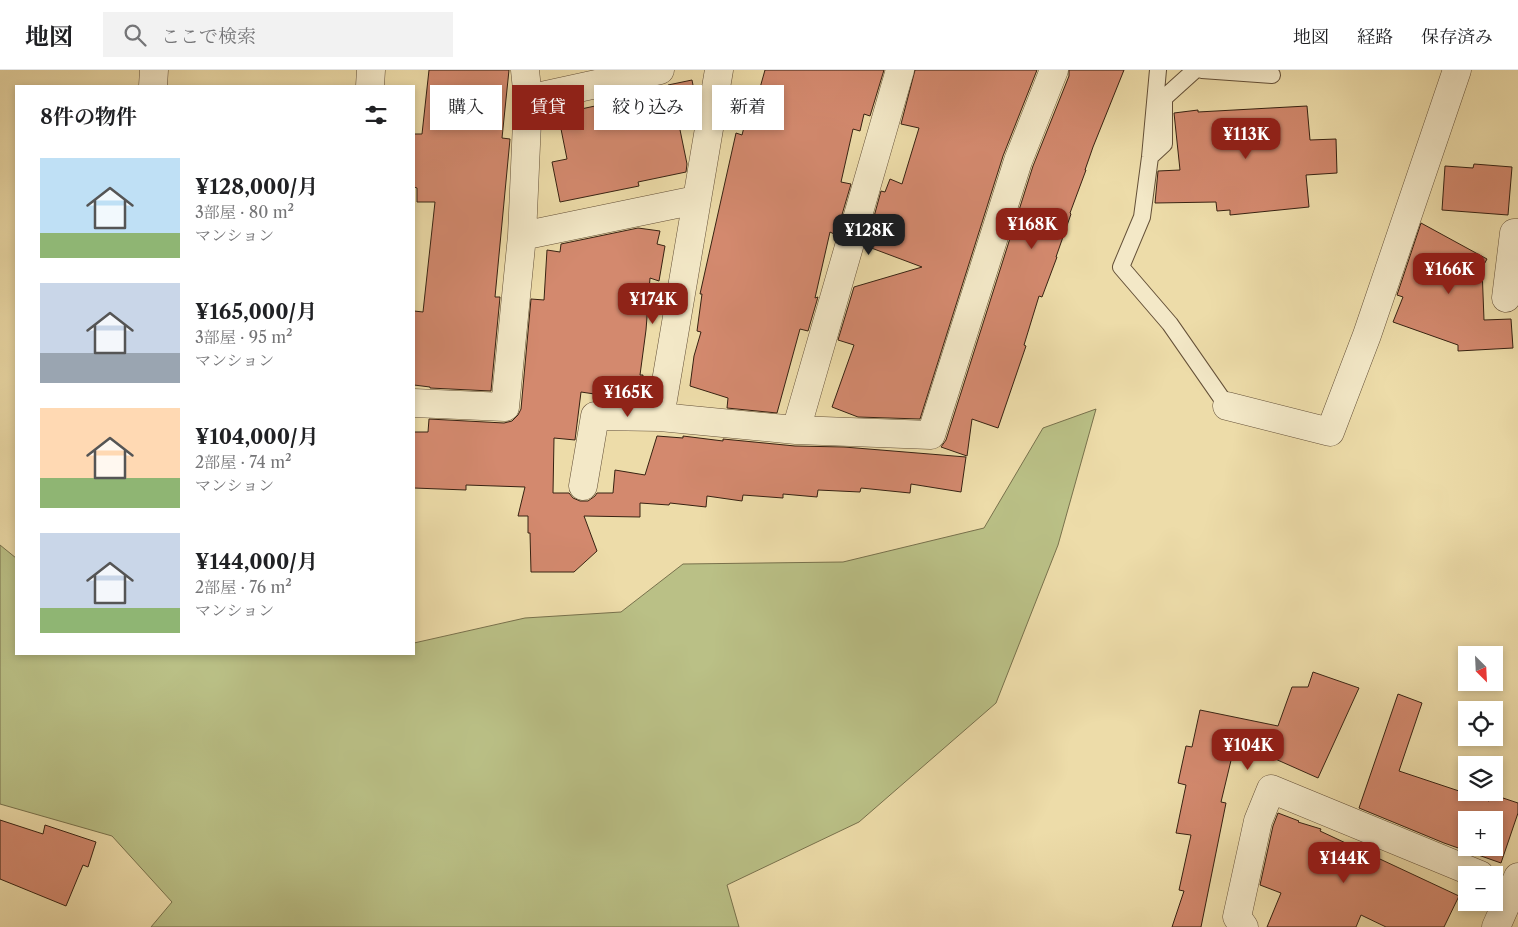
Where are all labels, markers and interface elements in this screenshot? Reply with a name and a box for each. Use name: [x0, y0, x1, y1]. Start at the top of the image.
search box: [103, 12, 453, 57]
icon: search: [121, 21, 149, 49]
text: 地図: [25, 22, 73, 51]
text: ここで検索: [161, 25, 256, 48]
text: 地図: [1293, 26, 1329, 48]
text: 経路: [1357, 26, 1393, 48]
text: 保存済み: [1421, 26, 1493, 48]
chip: 購入: [430, 85, 502, 130]
chip: 賃貸: [512, 85, 584, 130]
chip: 絞り込み: [594, 85, 702, 130]
chip: 新着: [712, 85, 784, 130]
icon: filters: [362, 101, 390, 129]
text: 8件の物件: [40, 104, 137, 129]
pin: ¥113K: [1211, 118, 1281, 160]
text: ¥113K: [1222, 124, 1270, 144]
text: ¥128,000/月: [195, 174, 318, 199]
icon: home: [80, 178, 140, 238]
text: 3部屋 · 80 m²: [195, 202, 294, 222]
pin: ¥168K: [997, 208, 1067, 250]
pin: ¥128K: [834, 214, 904, 256]
text: ¥168K: [1007, 214, 1057, 234]
text: ¥128K: [844, 220, 894, 240]
text: マンション: [195, 225, 274, 245]
pin: ¥166K: [1414, 252, 1484, 295]
text: ¥166K: [1424, 259, 1474, 279]
pin: ¥174K: [618, 282, 688, 325]
text: ¥174K: [629, 289, 677, 309]
text: ¥165,000/月: [195, 299, 317, 324]
icon: home: [80, 303, 140, 363]
text: 3部屋 · 95 m²: [195, 327, 293, 347]
text: マンション: [195, 350, 274, 370]
pin: ¥165K: [593, 376, 663, 418]
text: ¥165K: [603, 382, 653, 402]
text: ¥104,000/月: [195, 424, 319, 449]
icon: home: [80, 428, 140, 488]
text: 2部屋 · 74 m²: [195, 452, 292, 472]
text: マンション: [195, 475, 274, 495]
text: ¥144,000/月: [195, 549, 318, 574]
icon: home: [80, 553, 140, 613]
text: 2部屋 · 76 m²: [195, 577, 292, 597]
text: マンション: [195, 600, 274, 620]
north arrow: [1458, 646, 1502, 691]
map controls: [1458, 646, 1503, 911]
button: locate: [1458, 701, 1503, 746]
pin: ¥104K: [1213, 728, 1283, 771]
text: ¥104K: [1223, 735, 1273, 755]
button: layers: [1458, 756, 1503, 801]
button: +: [1458, 811, 1503, 856]
pin: ¥144K: [1309, 842, 1379, 884]
text: ¥144K: [1319, 848, 1369, 868]
button: −: [1458, 866, 1503, 911]

